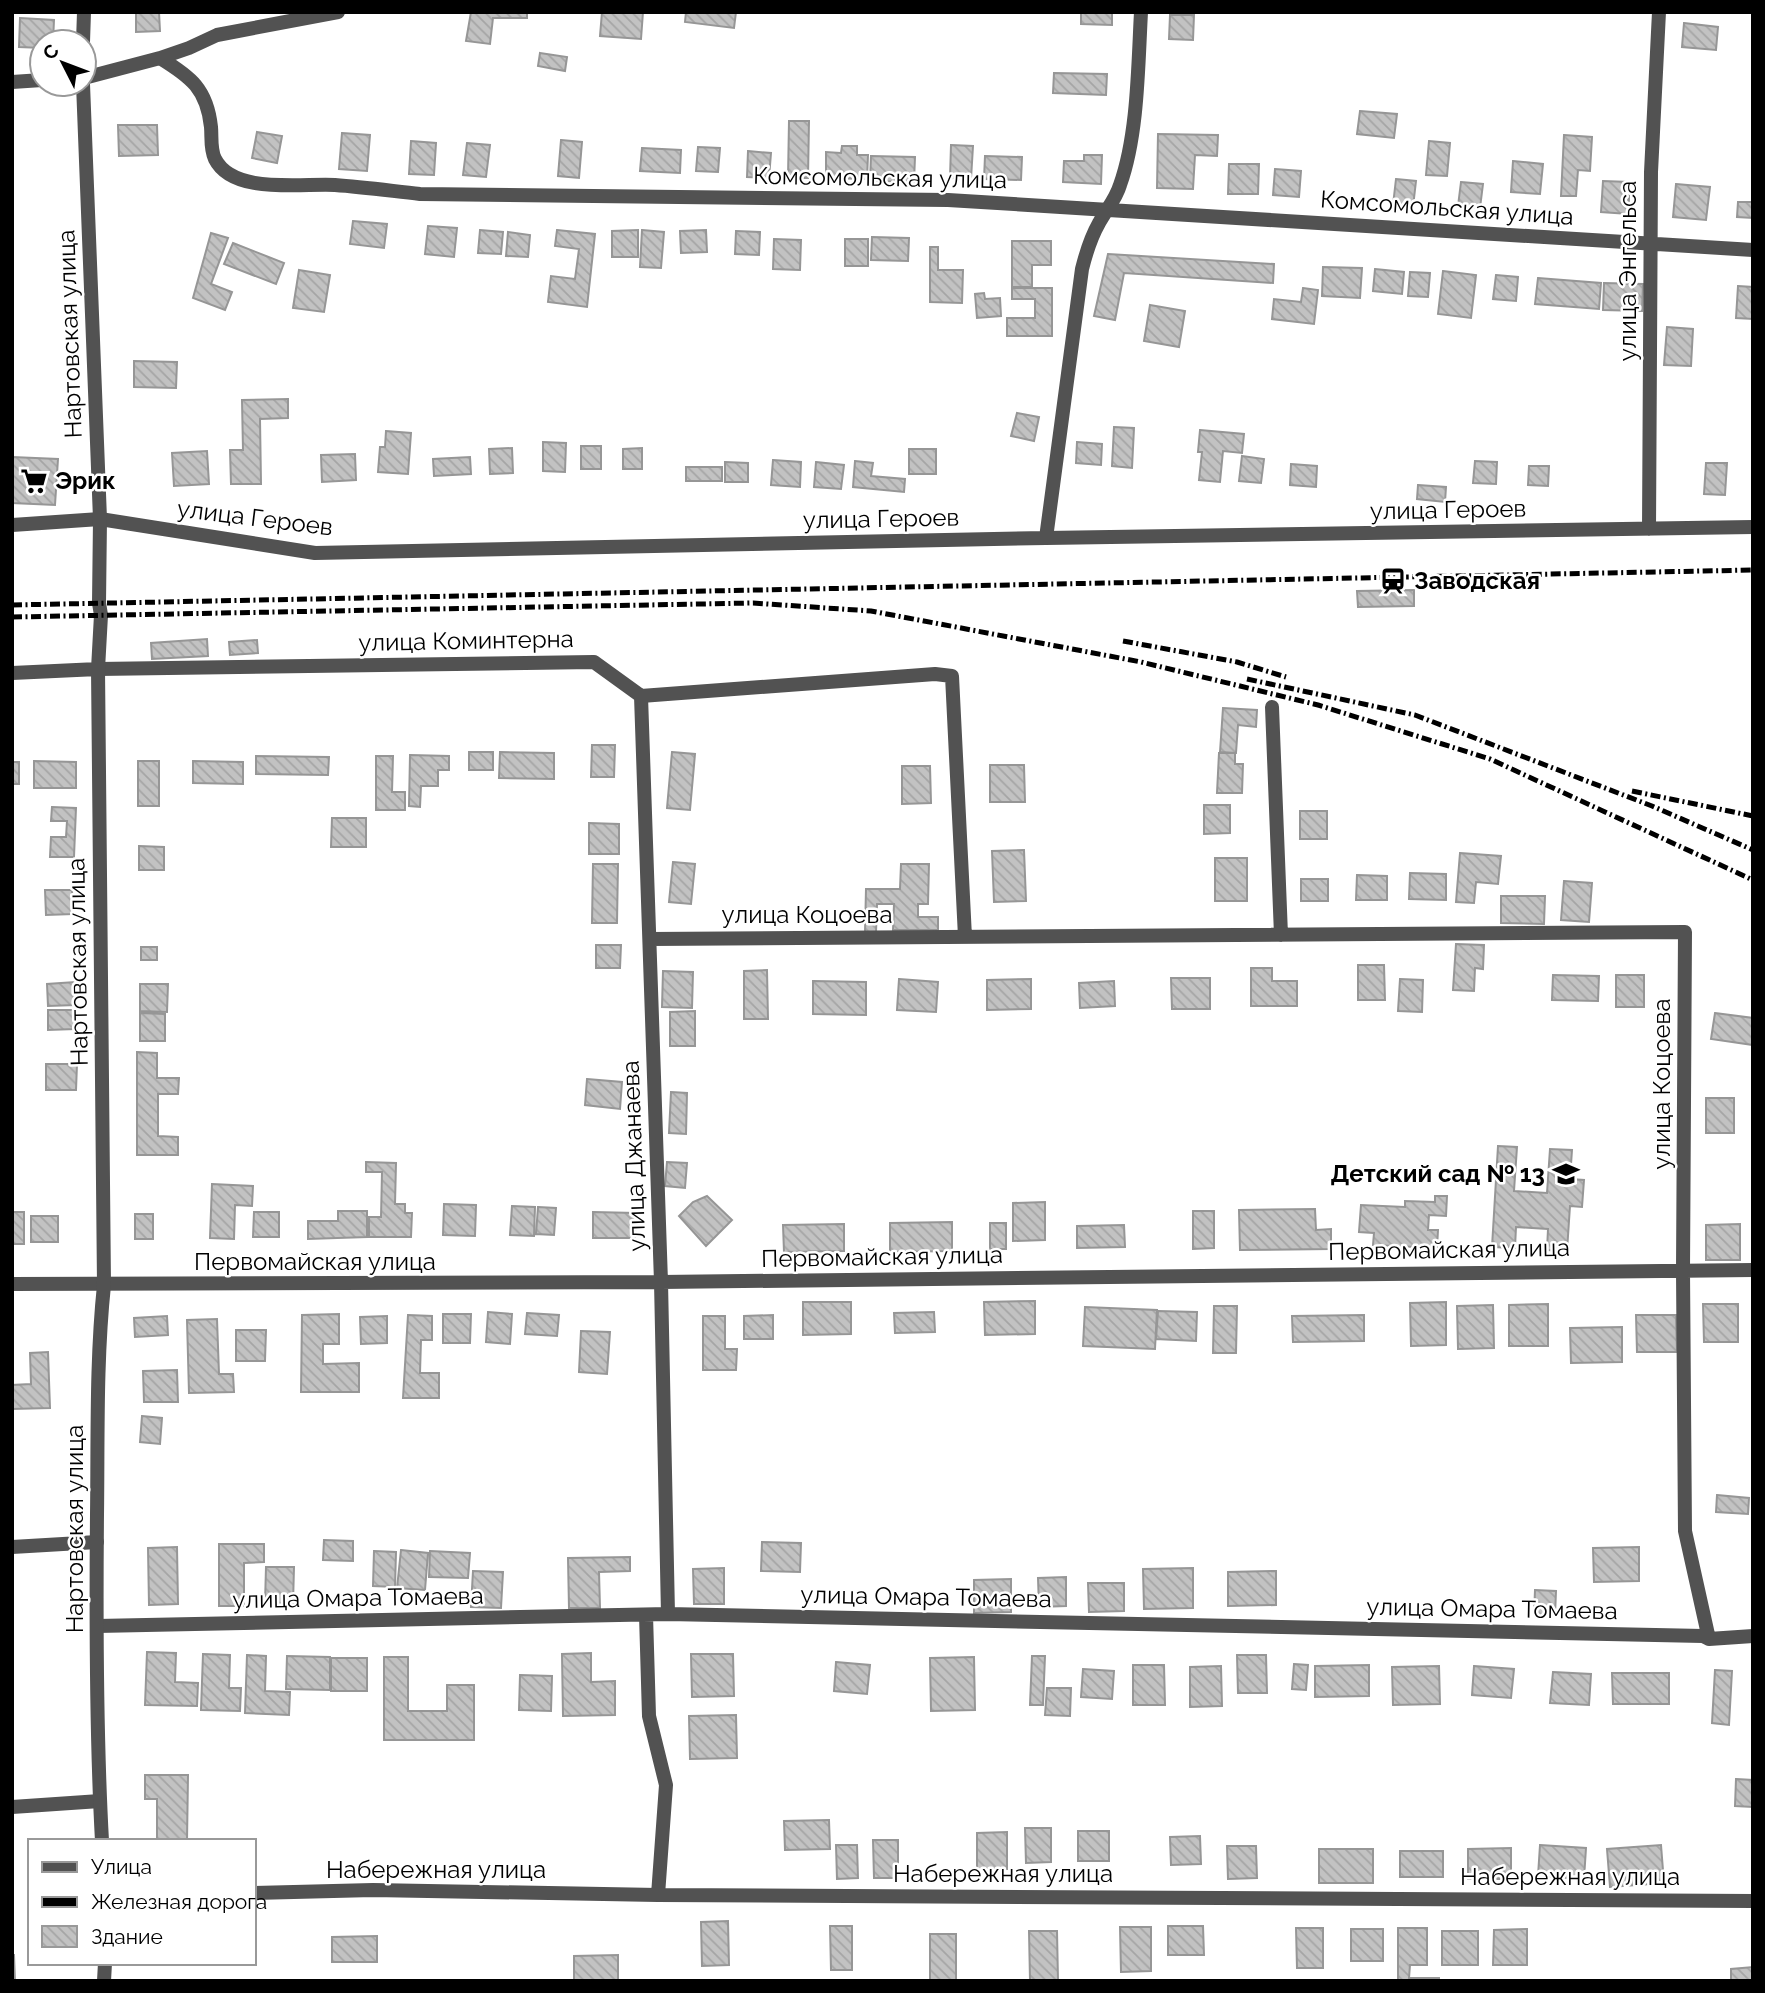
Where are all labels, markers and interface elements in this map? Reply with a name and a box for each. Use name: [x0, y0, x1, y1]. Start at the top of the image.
north arrow: [28, 28, 98, 98]
text: С: [38, 39, 63, 64]
street label: Комсомольская улица: [753, 161, 1007, 194]
street label: улица Энгельса: [1613, 181, 1642, 361]
street label: Комсомольская улица: [1319, 184, 1575, 231]
street label: Нартовская улица: [51, 229, 88, 439]
supermarket icon: Эрик: [19, 466, 49, 496]
place label: Эрик: [55, 466, 116, 495]
street label: улица Героев: [176, 494, 335, 541]
street label: улица Героев: [1369, 494, 1526, 525]
street label: улица Героев: [802, 503, 959, 534]
station icon: Заводская: [1378, 566, 1408, 596]
place label: Заводская: [1414, 566, 1540, 595]
street label: улица Коминтерна: [358, 624, 574, 657]
street label: Нартовская улица: [61, 858, 94, 1067]
street label: улица Коцоева: [722, 900, 892, 929]
street label: улица Коцоева: [1647, 999, 1676, 1169]
street label: улица Джанаева: [616, 1060, 651, 1252]
place label: Детский сад № 13: [1330, 1159, 1545, 1188]
school or university icon: Детский сад № 13: [1551, 1159, 1581, 1189]
street label: Первомайская улица: [1328, 1233, 1570, 1266]
street label: Первомайская улица: [761, 1240, 1003, 1273]
street label: Первомайская улица: [194, 1247, 436, 1276]
street label: Нартовская улица: [60, 1425, 89, 1633]
street label: улица Омара Томаева: [800, 1580, 1052, 1613]
street label: улица Омара Томаева: [232, 1581, 484, 1614]
street label: улица Омара Томаева: [1366, 1592, 1618, 1625]
legend: [28, 1839, 256, 1965]
text: Улица: [91, 1854, 152, 1879]
street label: Набережная улица: [326, 1855, 546, 1884]
street label: Набережная улица: [893, 1859, 1113, 1888]
street label: Набережная улица: [1460, 1862, 1680, 1891]
text: Железная дорога: [91, 1889, 267, 1914]
text: Здание: [91, 1924, 163, 1949]

